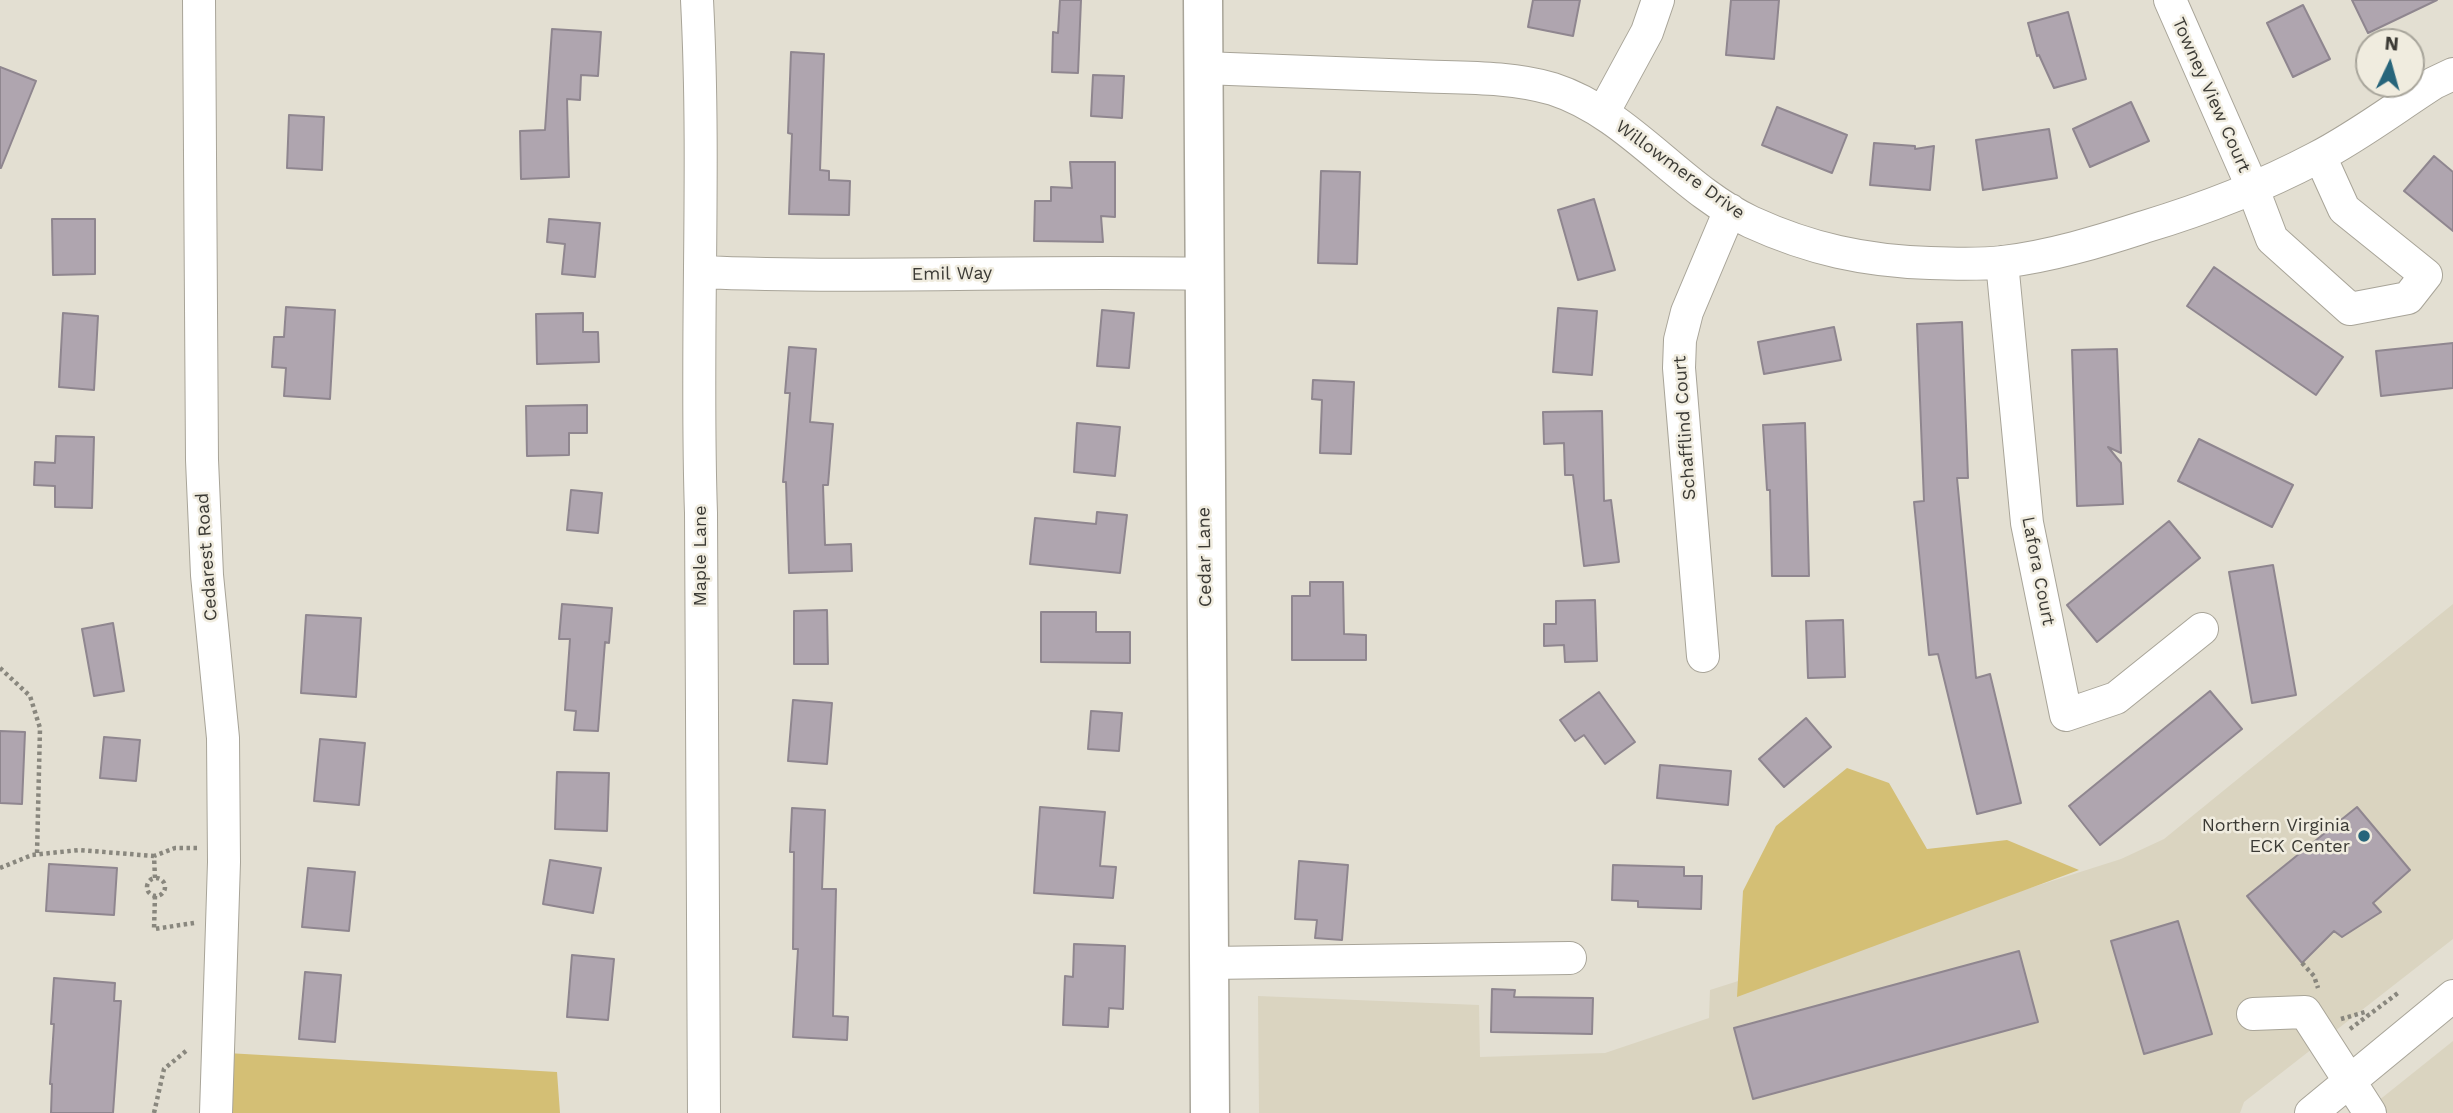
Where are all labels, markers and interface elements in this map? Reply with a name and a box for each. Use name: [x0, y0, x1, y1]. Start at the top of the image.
street label: Towney View Court: [2167, 14, 2255, 176]
north arrow: [2355, 28, 2425, 98]
text: N: [2384, 32, 2400, 56]
street label: Willowmere Drive: [1611, 116, 1749, 224]
street label: Emil Way: [912, 262, 992, 286]
street label: Schafflind Court: [1669, 355, 1701, 501]
street label: Cedarest Road: [192, 492, 222, 622]
street label: Maple Lane: [690, 505, 712, 607]
street label: Cedar Lane: [1193, 507, 1217, 607]
street label: Lafora Court: [2017, 515, 2059, 627]
place label: Northern Virginia ECK Center: [2202, 815, 2350, 858]
marker: Northern Virginia ECK Center: [2356, 828, 2372, 844]

